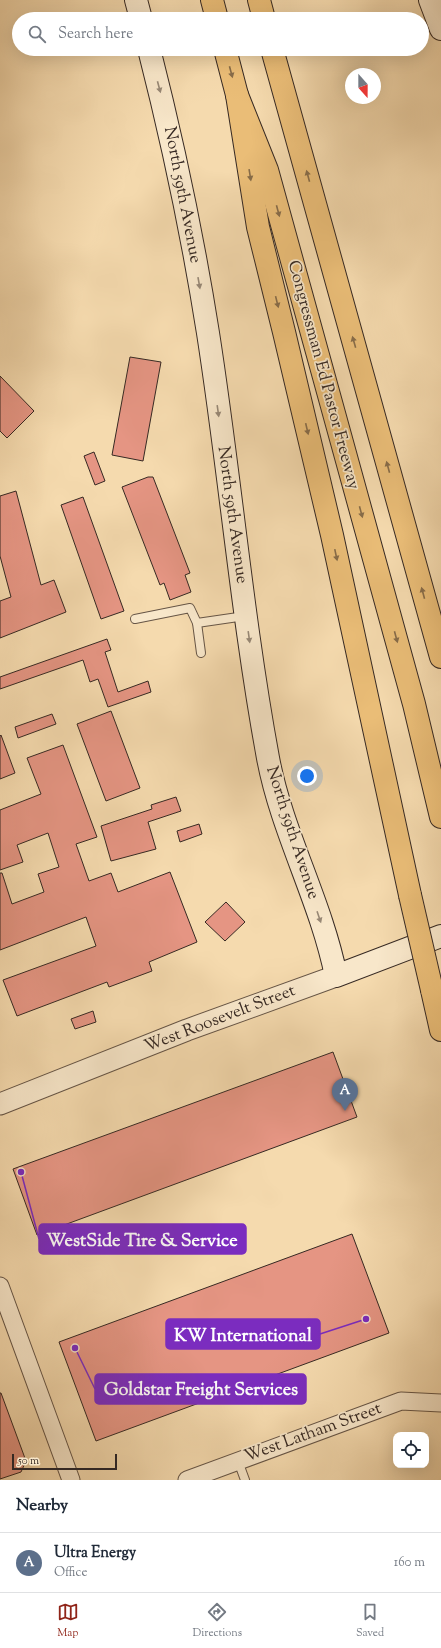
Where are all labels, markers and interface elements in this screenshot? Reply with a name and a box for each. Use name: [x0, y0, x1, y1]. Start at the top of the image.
search box: [12, 12, 429, 56]
icon: search: [26, 23, 48, 45]
text: Search here: [58, 24, 133, 45]
one-way arrow: [228, 66, 234, 78]
north arrow: [345, 68, 381, 104]
one-way arrow: [156, 80, 162, 93]
street label: North 59th Avenue: [157, 125, 207, 265]
one-way arrow: [247, 169, 253, 181]
one-way arrow: [305, 170, 311, 182]
one-way arrow: [275, 205, 281, 217]
street label: Congressman Ed Pastor Freeway: [281, 258, 365, 493]
one-way arrow: [196, 276, 202, 289]
one-way arrow: [274, 296, 280, 308]
one-way arrow: [351, 336, 357, 348]
one-way arrow: [215, 405, 222, 417]
one-way arrow: [304, 423, 310, 435]
street label: North 59th Avenue: [210, 445, 254, 585]
one-way arrow: [385, 461, 391, 474]
one-way arrow: [358, 506, 364, 518]
one-way arrow: [334, 549, 340, 561]
one-way arrow: [420, 586, 426, 598]
one-way arrow: [246, 631, 252, 643]
one-way arrow: [393, 631, 399, 643]
street label: North 59th Avenue: [259, 763, 325, 903]
your location: [297, 766, 317, 786]
one-way arrow: [317, 912, 323, 924]
street label: West Roosevelt Street: [141, 979, 299, 1059]
pin: A: [332, 1078, 358, 1111]
callout: WestSide Tire & Service: [39, 1224, 246, 1254]
text: WestSide Tire & Service: [46, 1229, 238, 1255]
callout: KW International: [166, 1319, 320, 1349]
text: KW International: [174, 1324, 313, 1350]
callout: Goldstar Freight Services: [95, 1374, 306, 1404]
text: Goldstar Freight Services: [104, 1378, 298, 1404]
street label: West Latham Street: [241, 1397, 385, 1469]
map controls: [393, 1432, 429, 1468]
button: locate: [393, 1432, 429, 1468]
scale bar: [12, 1452, 117, 1471]
text: 50 m: [18, 1453, 39, 1469]
text: Nearby: [16, 1494, 68, 1518]
text: Ultra Energy: [54, 1543, 136, 1564]
text: A: [24, 1554, 34, 1572]
text: 160 m: [394, 1554, 425, 1572]
text: Office: [54, 1564, 87, 1582]
tab: Map: [57, 1601, 79, 1641]
tab: Directions: [193, 1601, 242, 1641]
tab: Saved: [356, 1601, 384, 1641]

